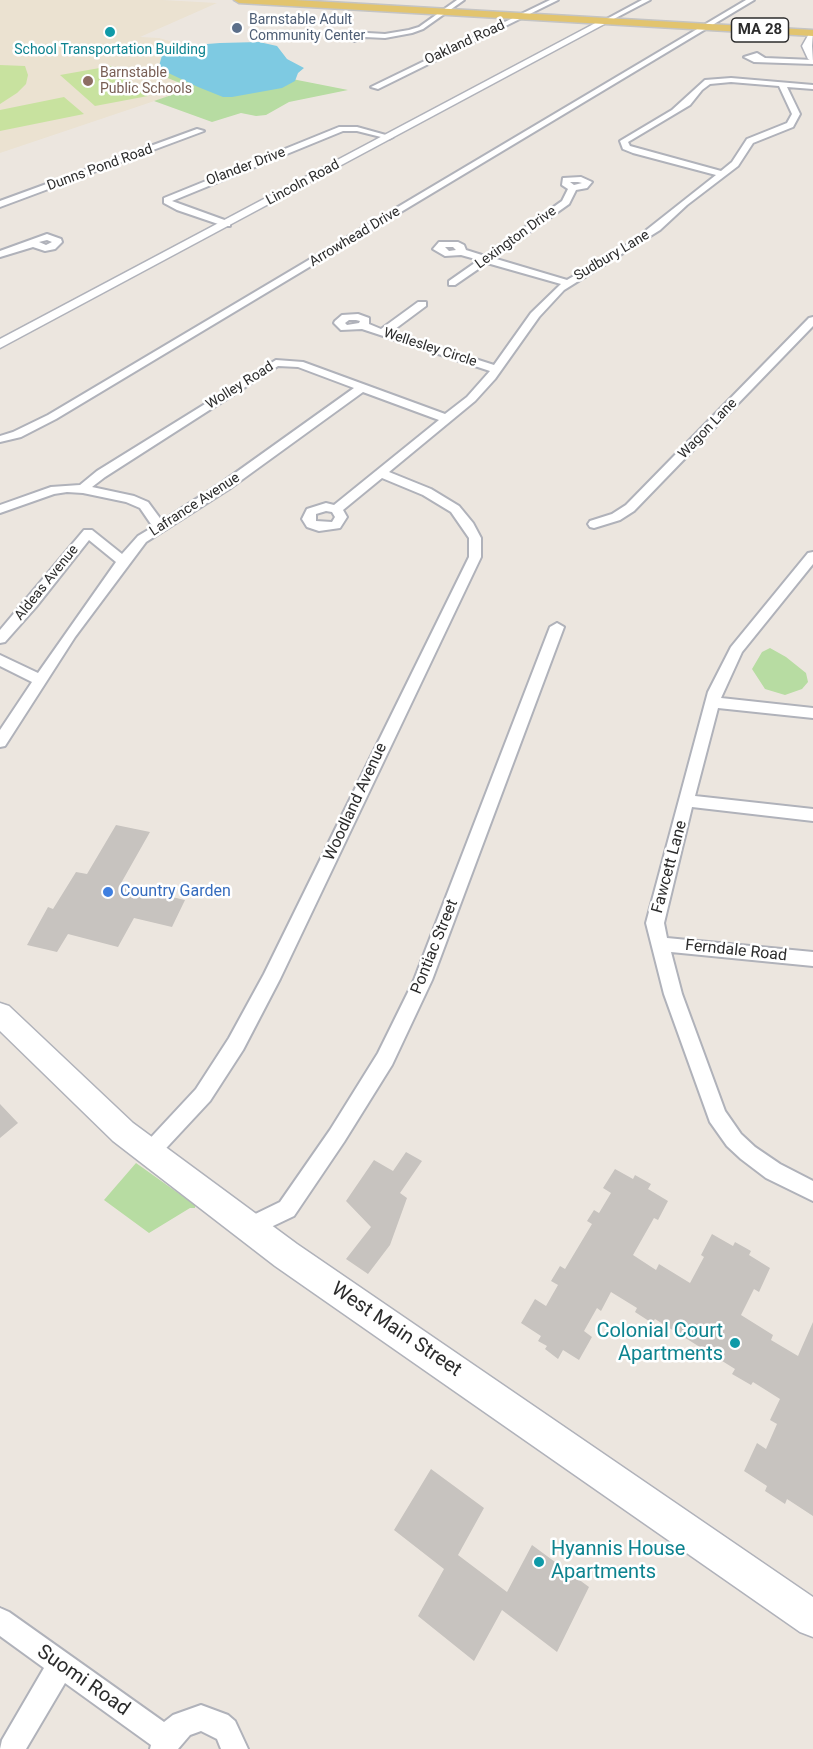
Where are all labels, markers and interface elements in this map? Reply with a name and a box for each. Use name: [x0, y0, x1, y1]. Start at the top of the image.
place label: Barnstable Adult Community Center: [249, 12, 365, 44]
street label: Oakland Road: [422, 17, 508, 69]
road number: MA 28: [732, 18, 789, 42]
marker: Barnstable Adult Community Center: [230, 21, 244, 35]
marker: School Transportation Building: [103, 25, 117, 39]
place label: School Transportation Building: [14, 42, 206, 58]
place label: Barnstable Public Schools: [100, 65, 192, 98]
marker: Barnstable Public Schools: [81, 74, 95, 88]
street label: Dunns Pond Road: [45, 141, 155, 195]
street label: Olander Drive: [204, 144, 288, 190]
street label: Lincoln Road: [263, 157, 343, 209]
street label: Arrowhead Drive: [307, 203, 403, 271]
street label: Lexington Drive: [472, 203, 560, 273]
street label: Sudbury Lane: [571, 227, 653, 285]
street label: Wellesley Circle: [381, 325, 479, 371]
street label: Wolley Road: [203, 359, 277, 413]
street label: Wagon Lane: [675, 395, 741, 463]
street label: Lafrance Avenue: [147, 470, 243, 540]
street label: Aldeas Avenue: [12, 542, 82, 624]
street label: Woodland Avenue: [320, 740, 392, 864]
street label: Fawcett Lane: [648, 819, 692, 915]
place label: Country Garden: [120, 882, 231, 902]
marker: Country Garden: [101, 885, 115, 899]
street label: Pontiac Street: [407, 897, 463, 997]
street label: Ferndale Road: [684, 936, 788, 966]
street label: West Main Street: [326, 1278, 466, 1382]
place label: Colonial Court Apartments: [596, 1320, 723, 1367]
marker: Colonial Court Apartments: [728, 1336, 742, 1350]
place label: Hyannis House Apartments: [551, 1538, 685, 1585]
marker: Hyannis House Apartments: [532, 1555, 546, 1569]
street label: Suomi Road: [32, 1640, 134, 1722]

